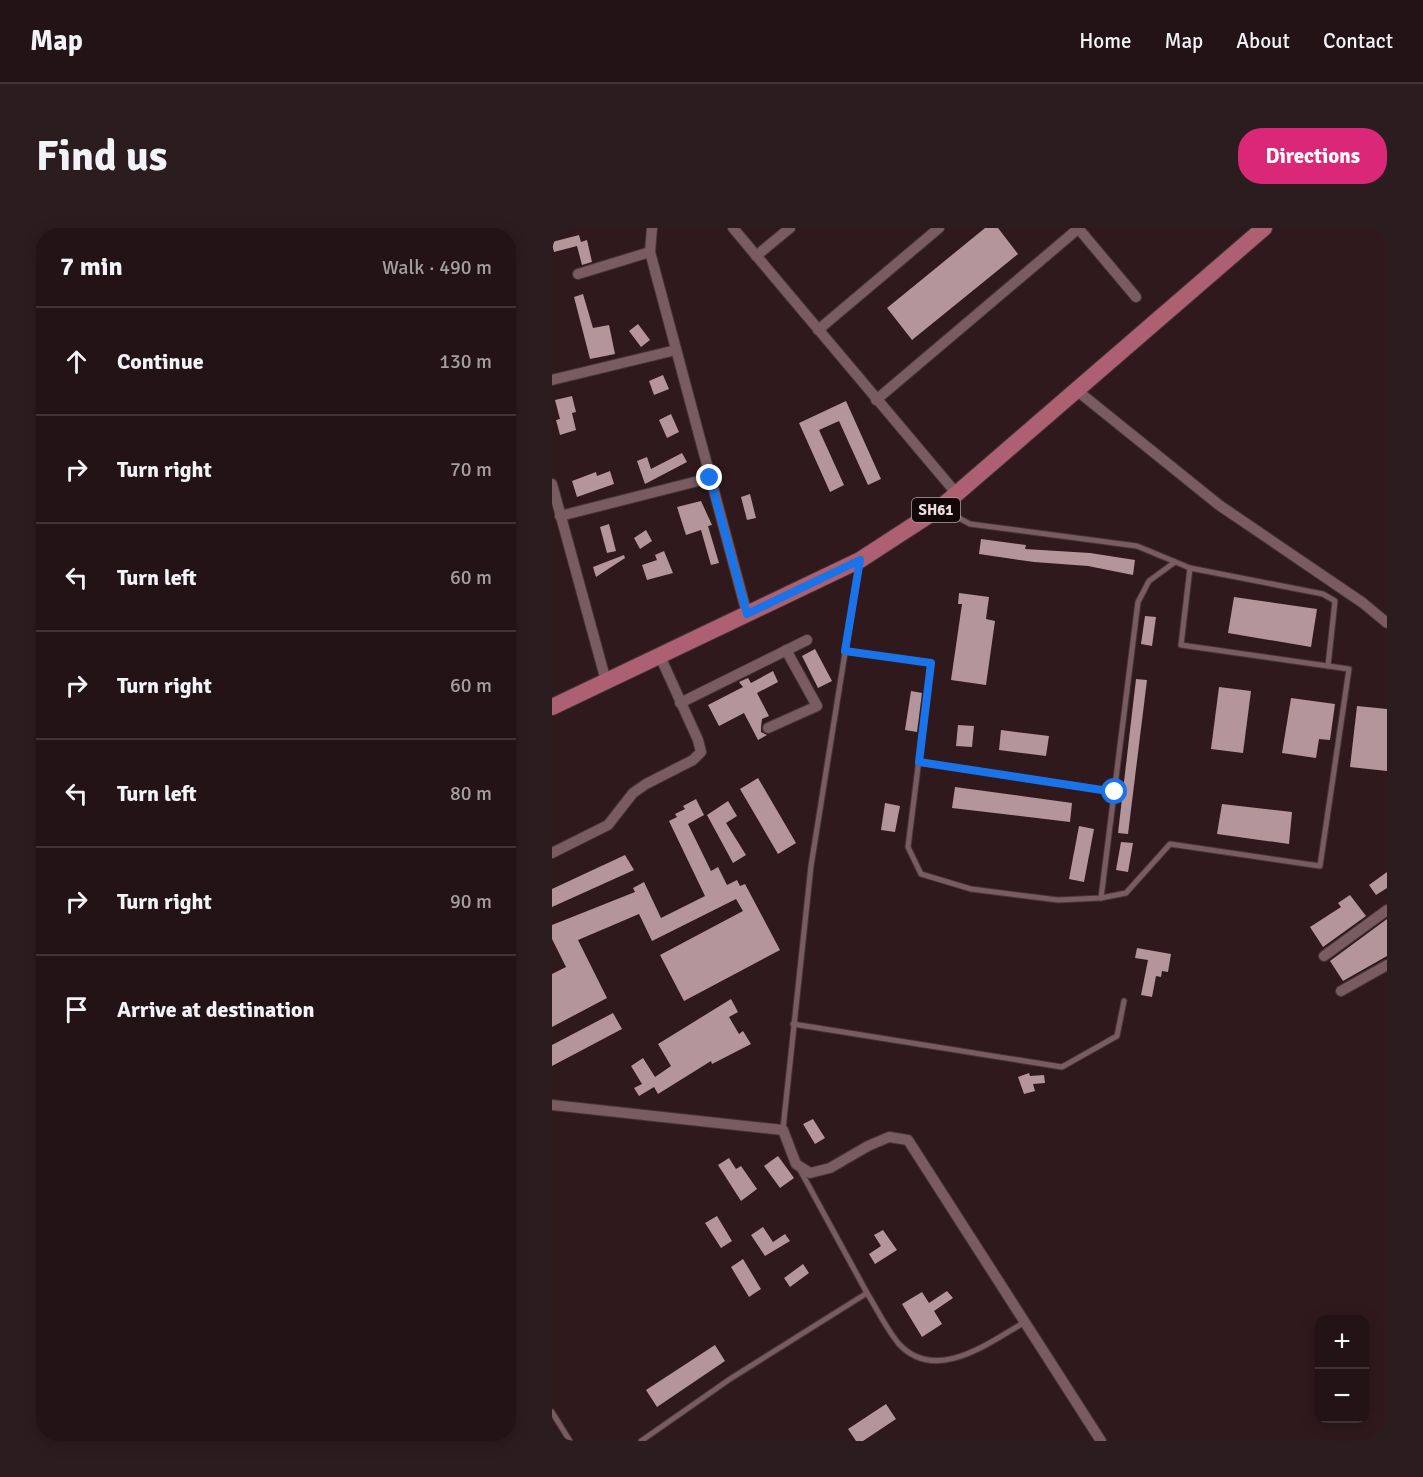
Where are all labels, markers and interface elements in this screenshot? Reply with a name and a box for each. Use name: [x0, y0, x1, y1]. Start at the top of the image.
text: Map: [30, 24, 83, 58]
text: Home: [1079, 28, 1132, 54]
text: Map: [1165, 28, 1203, 54]
text: About: [1236, 28, 1290, 54]
text: Contact: [1323, 28, 1393, 54]
button: Directions: [1238, 128, 1387, 184]
text: Find us: [36, 131, 167, 182]
text: 7 min: [60, 251, 123, 283]
text: Walk · 490 m: [382, 255, 492, 280]
icon: ahead: [60, 345, 93, 378]
text: Continue: [117, 348, 204, 375]
text: 130 m: [439, 349, 492, 374]
icon: right: [60, 453, 93, 486]
text: Turn right: [117, 456, 212, 483]
text: 70 m: [450, 457, 492, 482]
route end: [696, 464, 722, 490]
road number: SH61: [912, 498, 960, 522]
icon: left: [60, 561, 93, 594]
text: Turn left: [117, 564, 197, 591]
text: 60 m: [450, 565, 492, 590]
icon: right: [60, 669, 93, 702]
text: Turn right: [117, 672, 212, 699]
text: 60 m: [450, 673, 492, 698]
icon: left: [60, 777, 93, 810]
route start: [1101, 778, 1127, 804]
text: Turn left: [117, 780, 197, 807]
text: 80 m: [450, 781, 492, 806]
icon: right: [60, 885, 93, 918]
text: Turn right: [117, 888, 212, 915]
text: 90 m: [450, 889, 492, 914]
icon: arrive: [60, 993, 93, 1026]
text: Arrive at destination: [117, 996, 314, 1023]
map controls: [1315, 1315, 1369, 1423]
button: +: [1315, 1315, 1369, 1369]
button: −: [1315, 1369, 1369, 1423]

